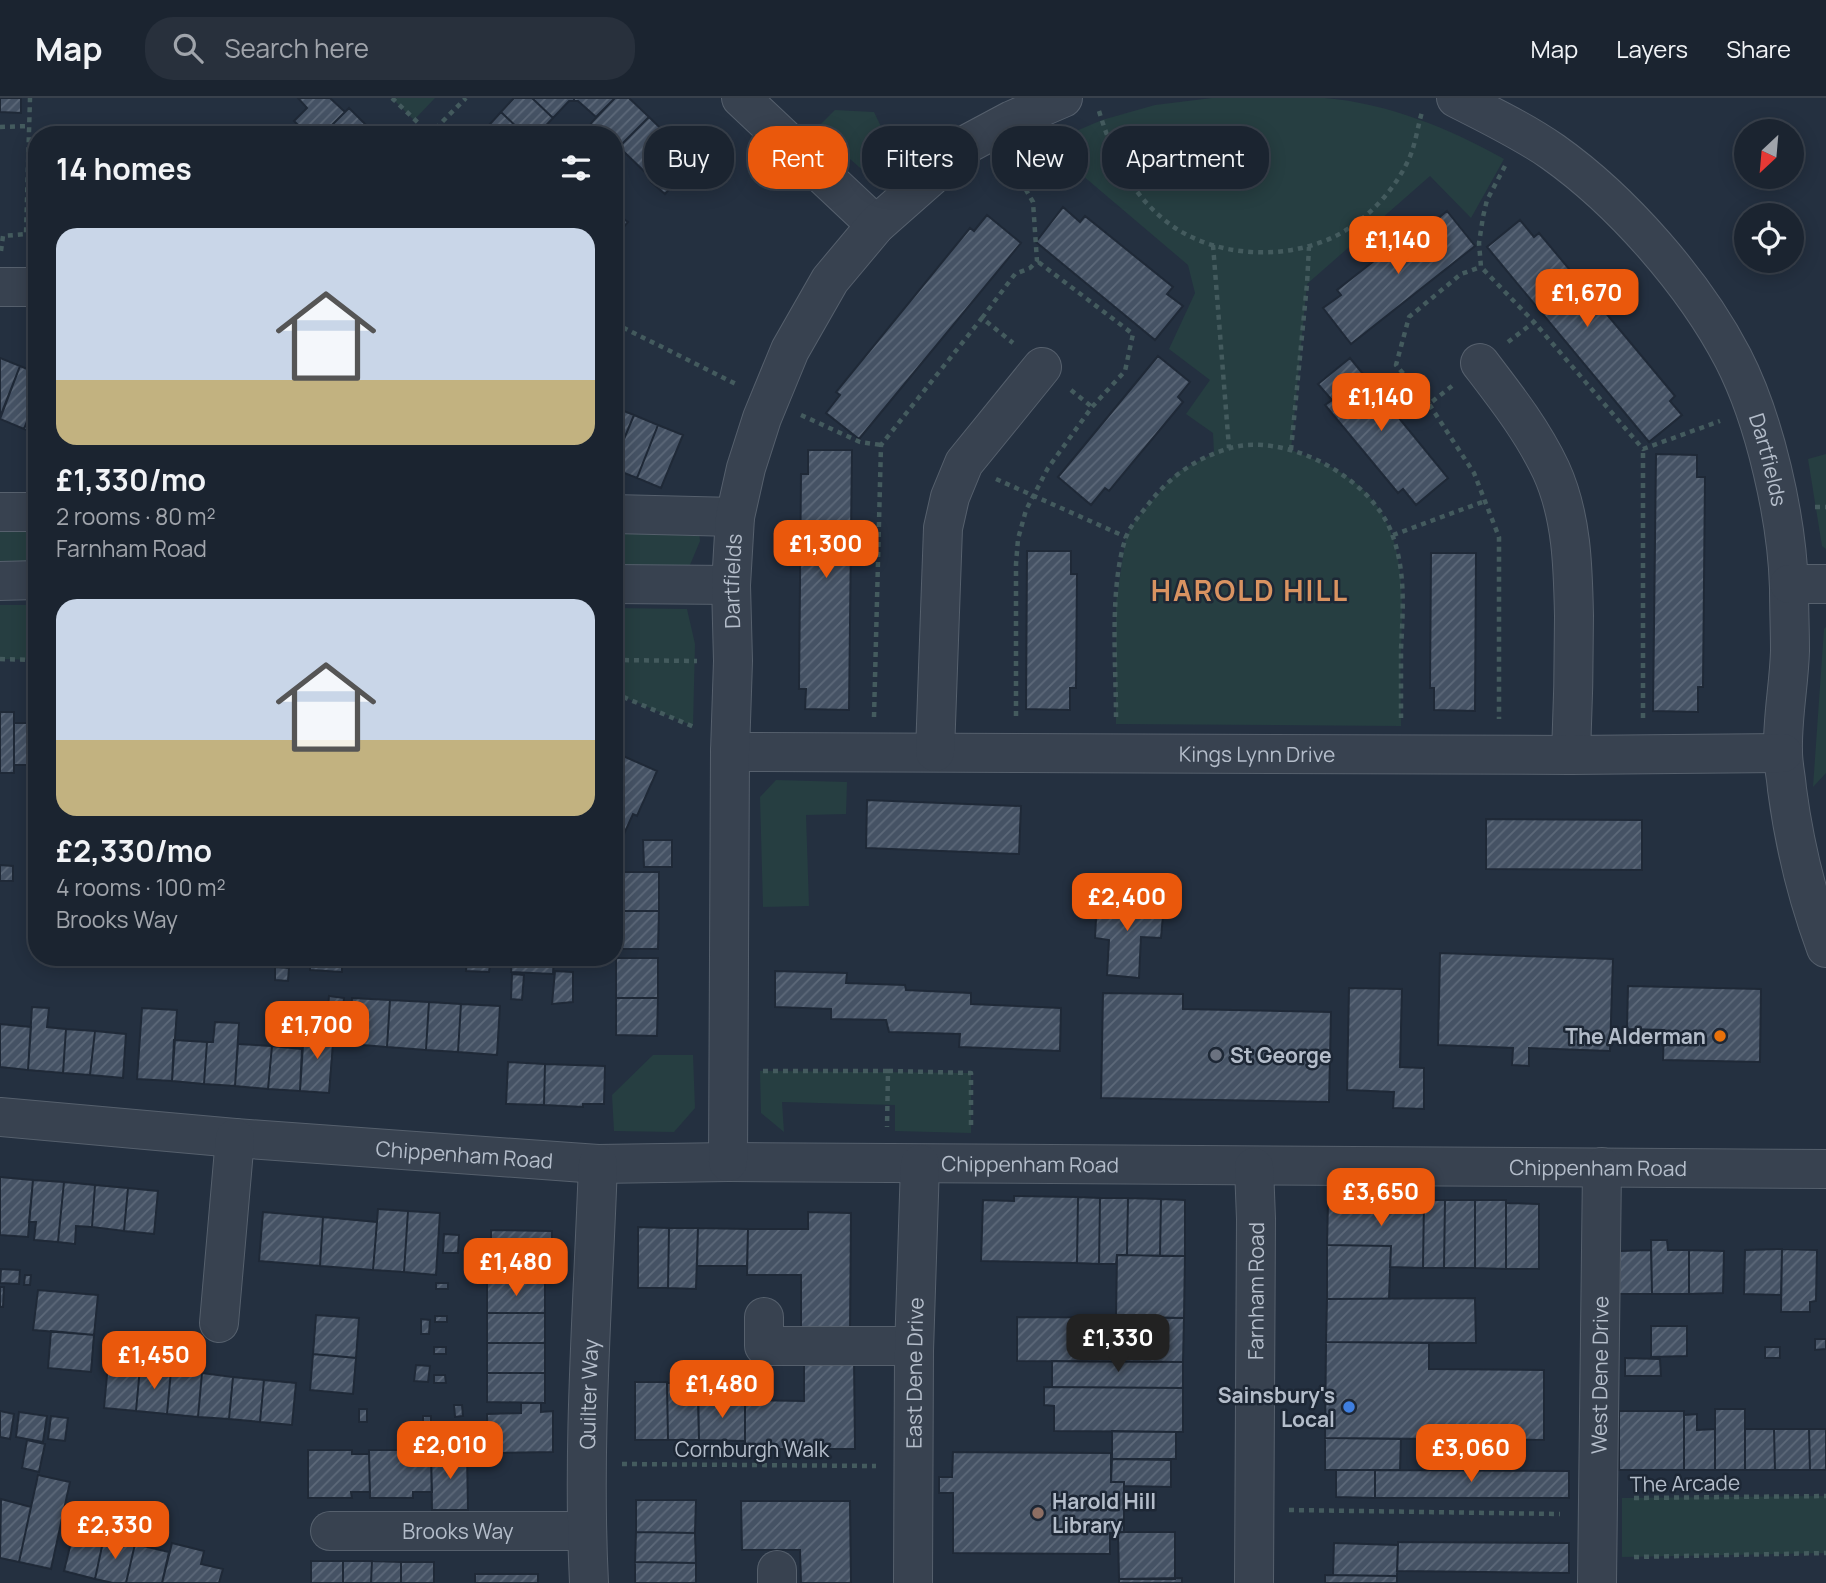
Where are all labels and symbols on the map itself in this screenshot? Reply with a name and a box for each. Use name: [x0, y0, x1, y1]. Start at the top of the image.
north arrow: [1734, 119, 1804, 189]
pin: £1,140: [1341, 216, 1455, 276]
pin: £1,670: [1530, 270, 1644, 329]
pin: £1,140: [1324, 374, 1438, 433]
street label: Dartfields: [1743, 409, 1794, 509]
pin: £1,300: [769, 520, 883, 580]
street label: Dartfields: [717, 533, 748, 629]
district label: HAROLD HILL: [1151, 571, 1349, 609]
street label: Kings Lynn Drive: [1179, 740, 1335, 768]
pin: £2,400: [1070, 874, 1184, 933]
pin: £1,700: [260, 1002, 374, 1061]
place label: The Alderman: [1565, 1022, 1706, 1050]
marker: The Alderman: [1712, 1028, 1728, 1044]
place label: St George: [1230, 1041, 1332, 1069]
marker: St George: [1208, 1047, 1224, 1063]
street label: Chippenham Road: [375, 1134, 554, 1175]
street label: Chippenham Road: [941, 1149, 1119, 1178]
street label: Chippenham Road: [1509, 1153, 1687, 1182]
pin: £3,650: [1324, 1168, 1438, 1228]
street label: Farnham Road: [1241, 1222, 1270, 1360]
pin: £1,480: [459, 1238, 573, 1298]
street label: West Dene Drive: [1585, 1296, 1614, 1454]
street label: East Dene Drive: [900, 1297, 930, 1449]
pin: £1,330: [1061, 1314, 1175, 1374]
pin: £1,450: [97, 1332, 211, 1391]
street label: Quilter Way: [573, 1338, 604, 1449]
pin: £1,480: [665, 1360, 779, 1420]
place label: Sainsbury's Local: [1218, 1381, 1335, 1433]
marker: Sainsbury's Local: [1341, 1399, 1357, 1415]
pin: £2,010: [393, 1422, 507, 1481]
pin: £3,060: [1414, 1424, 1528, 1484]
street label: Cornburgh Walk: [675, 1435, 830, 1463]
street label: The Arcade: [1630, 1468, 1740, 1498]
place label: Harold Hill Library: [1052, 1487, 1156, 1539]
pin: £2,330: [58, 1502, 172, 1561]
marker: Harold Hill Library: [1030, 1505, 1046, 1521]
street label: Brooks Way: [402, 1517, 514, 1545]

